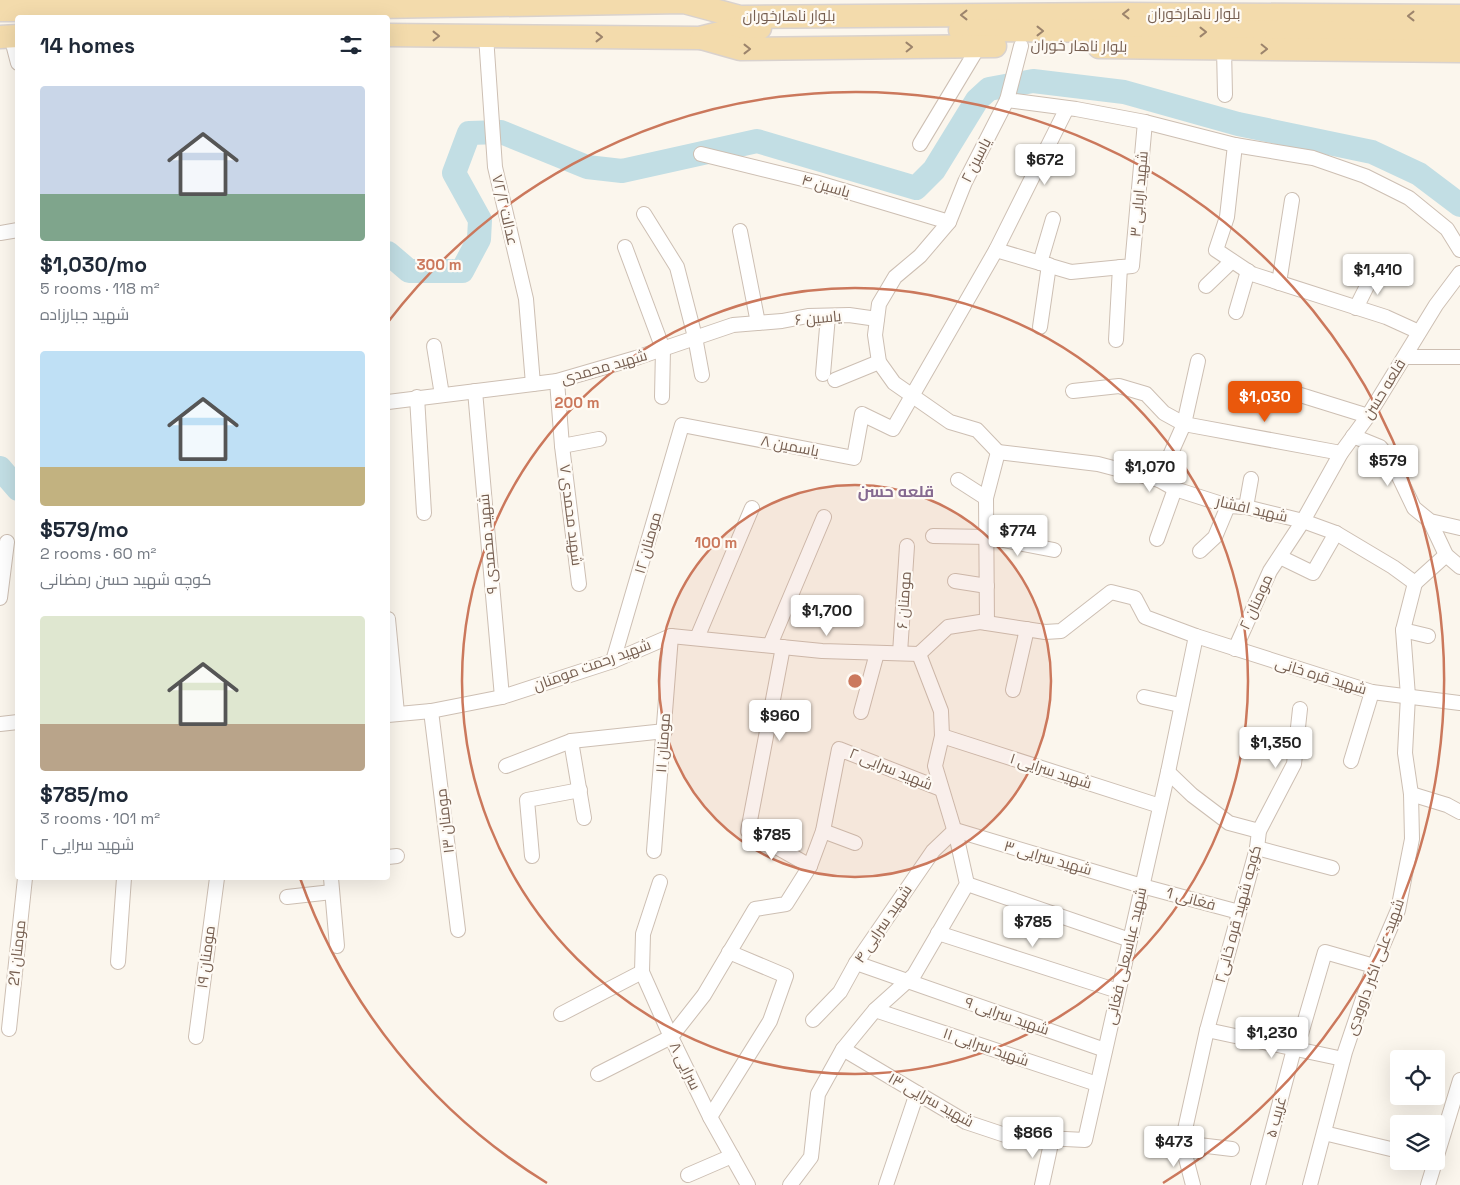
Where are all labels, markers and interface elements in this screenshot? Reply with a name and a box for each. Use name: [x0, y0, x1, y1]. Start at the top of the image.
street label: بلوار ناهارخوران: [1148, 4, 1240, 24]
street label: بلوار ناهارخوران: [743, 6, 835, 26]
one-way arrow: [1122, 9, 1130, 19]
one-way arrow: [960, 10, 968, 20]
one-way arrow: [1407, 11, 1415, 21]
one-way arrow: [1036, 26, 1044, 36]
one-way arrow: [1199, 27, 1207, 37]
icon: filters: [337, 31, 365, 59]
one-way arrow: [432, 31, 440, 41]
text: 14 homes: [40, 32, 135, 59]
one-way arrow: [595, 32, 603, 42]
street label: بلوار ناهار خوران: [1030, 35, 1128, 57]
one-way arrow: [906, 42, 914, 52]
one-way arrow: [1261, 43, 1269, 54]
one-way arrow: [744, 44, 751, 54]
icon: home: [158, 119, 248, 209]
street label: یاسین ۲: [956, 134, 996, 186]
pin: $672: [1015, 144, 1075, 186]
text: $672: [1026, 149, 1064, 170]
street label: شهید اربابی ۳: [1125, 150, 1153, 238]
street label: یاسین ۴: [799, 170, 853, 202]
street label: عدالت ۷۲/۲: [488, 173, 523, 247]
text: $1,030/mo: [40, 251, 147, 278]
pin: $1,410: [1337, 254, 1419, 296]
text: 300 m: [416, 255, 462, 274]
text: $1,410: [1354, 259, 1402, 280]
text: 5 rooms · 118 m²: [40, 278, 160, 299]
text: شهید جبارزاده: [40, 304, 129, 325]
street label: یاسین ۶: [794, 306, 842, 330]
street label: شهید محمدی: [559, 345, 649, 389]
street label: قلعه حسن: [1358, 355, 1410, 423]
pin: $1,030: [1224, 380, 1306, 423]
icon: home: [158, 384, 248, 474]
text: $1,030: [1239, 386, 1291, 407]
text: 200 m: [555, 393, 599, 412]
street label: یاسمین ۸: [759, 431, 821, 461]
pin: $579: [1358, 444, 1418, 487]
pin: $1,070: [1109, 450, 1191, 493]
text: $579: [1369, 450, 1407, 471]
text: $1,070: [1125, 456, 1175, 477]
street label: شهید محمدی ۷: [555, 463, 587, 567]
district label: قلعه حسن: [858, 481, 934, 502]
street label: شهید افشار: [1213, 491, 1290, 527]
street label: ۹ شهید محمدی: [474, 493, 502, 595]
street label: مومنان ۱۲: [630, 510, 666, 576]
pin: $774: [988, 514, 1048, 557]
text: $579/mo: [40, 516, 129, 543]
text: $774: [1000, 520, 1036, 541]
text: 100 m: [695, 533, 737, 552]
text: 2 rooms · 60 m²: [40, 543, 156, 564]
text: کوچه شهید حسن رمضانی: [40, 569, 212, 590]
street label: مومنان ۶: [892, 570, 916, 630]
street label: ۲ مومنان: [1235, 571, 1277, 633]
pin: $1,700: [786, 594, 868, 637]
text: $1,700: [802, 600, 852, 621]
street label: شهید رحمت مومنان: [530, 634, 654, 696]
icon: home: [158, 649, 248, 739]
street label: شهید قره خانی: [1273, 653, 1369, 699]
centre of rings: [846, 672, 864, 690]
pin: $960: [750, 700, 810, 742]
text: $960: [760, 705, 800, 726]
street label: مومنان ۱۱: [651, 712, 675, 774]
pin: $1,350: [1235, 726, 1317, 769]
text: $1,350: [1250, 732, 1302, 753]
street label: شهید سرایی ۲: [846, 743, 936, 795]
street label: شهید سرایی ۱: [1007, 748, 1095, 794]
text: $785/mo: [40, 781, 129, 808]
street label: مومنان ۱۳: [431, 787, 459, 855]
text: 3 rooms · 101 m²: [40, 808, 160, 829]
pin: $785: [742, 818, 802, 861]
text: $785: [753, 824, 791, 845]
text: شهید سرایی ۲: [40, 834, 134, 855]
street label: شهید سرایی ۳: [1002, 836, 1094, 880]
street label: کوچه شهید قره خانی۲: [1210, 843, 1266, 985]
street label: شهید سرایی ۴: [849, 881, 917, 967]
street label: فغانی 1: [1164, 883, 1218, 915]
street label: شهید عباسعلی فغانی: [1100, 885, 1152, 1027]
street label: شهید علی اکبر داوودی: [1341, 896, 1409, 1038]
pin: $785: [1003, 906, 1063, 948]
text: $785: [1014, 911, 1052, 932]
street label: مومنان 21: [4, 919, 30, 987]
street label: مومنان ۱۹: [192, 924, 220, 990]
street label: شهید سرایی ۹: [962, 992, 1052, 1040]
pin: $1,230: [1231, 1016, 1313, 1059]
text: $1,230: [1246, 1022, 1298, 1043]
street label: شهید سرایی ۱۱: [940, 1023, 1032, 1071]
street label: سرایی ۸: [665, 1039, 705, 1093]
map controls: [1390, 1050, 1445, 1170]
button: locate: [1390, 1050, 1445, 1105]
street label: شهید سرایی ۱۳: [885, 1068, 977, 1132]
street label: غریب ۵: [1261, 1094, 1290, 1139]
button: layers: [1390, 1115, 1445, 1170]
pin: $866: [1003, 1116, 1063, 1159]
text: $866: [1013, 1122, 1053, 1143]
pin: $473: [1144, 1126, 1204, 1168]
text: $473: [1155, 1131, 1193, 1152]

